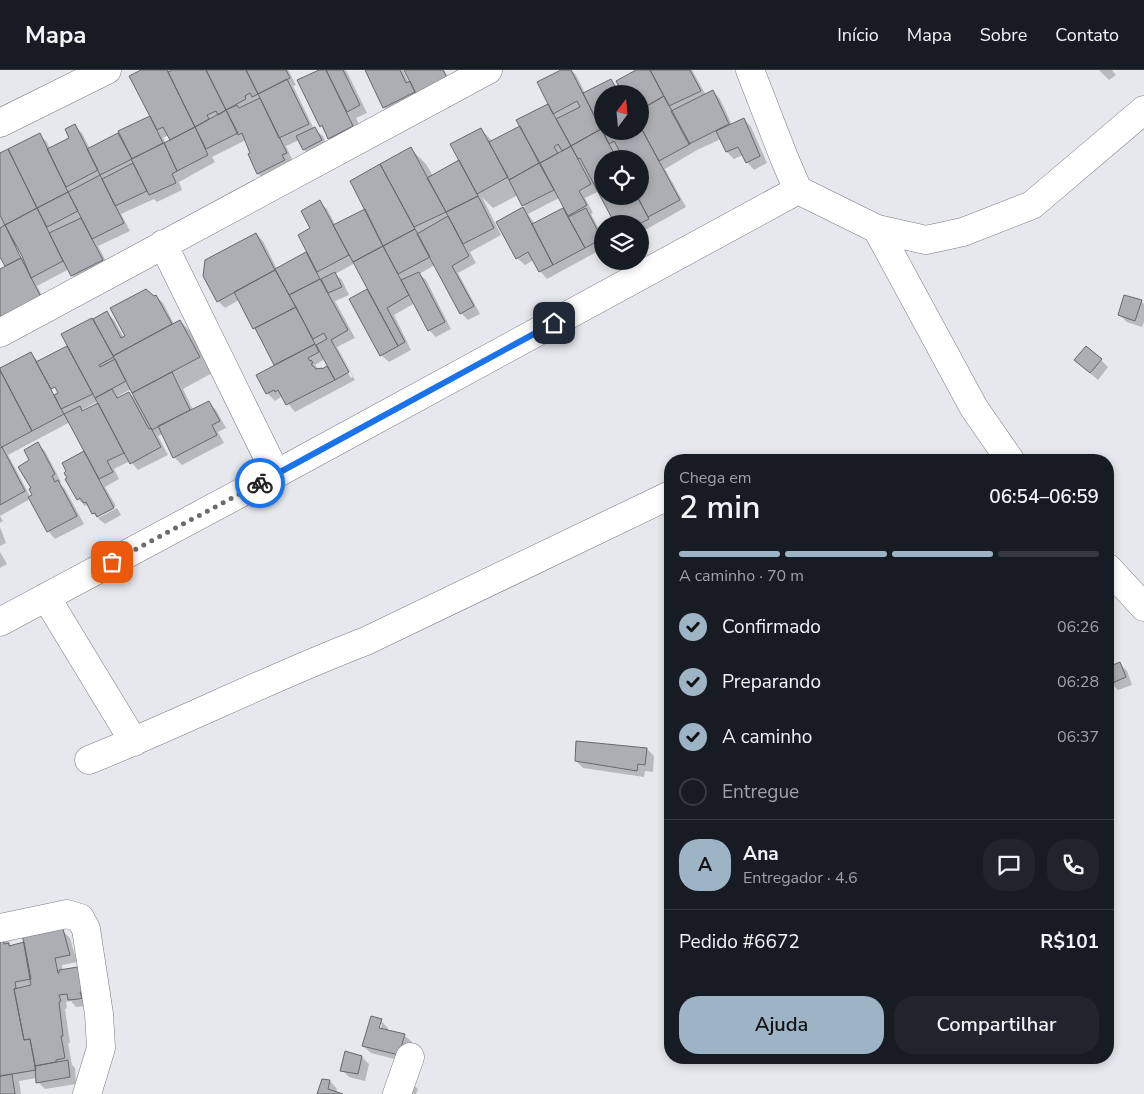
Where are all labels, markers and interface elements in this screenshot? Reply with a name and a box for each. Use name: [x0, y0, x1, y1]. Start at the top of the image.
text: Mapa: [25, 19, 87, 51]
text: Início: [837, 23, 879, 47]
text: Mapa: [907, 23, 952, 47]
text: Sobre: [980, 23, 1027, 47]
text: Contato: [1055, 23, 1119, 47]
north arrow: [594, 85, 649, 140]
map controls: [594, 85, 649, 270]
button: locate: [594, 150, 649, 205]
button: layers: [594, 215, 649, 270]
pin: [533, 302, 575, 344]
icon: home: [540, 309, 568, 337]
courier: [235, 458, 285, 508]
text: Chega em: [679, 467, 752, 489]
icon: bike: [246, 469, 274, 497]
text: 06:54–06:59: [989, 484, 1099, 510]
text: 2 min: [679, 486, 761, 529]
pin: [91, 541, 133, 583]
icon: bag: [98, 548, 126, 576]
text: A caminho · 70 m: [679, 565, 804, 587]
icon: check: [679, 613, 707, 641]
text: Confirmado: [722, 614, 821, 640]
text: 06:26: [1057, 616, 1099, 638]
icon: check: [679, 668, 707, 696]
text: Preparando: [722, 669, 821, 695]
text: 06:28: [1057, 671, 1099, 693]
icon: check: [679, 723, 707, 751]
text: A caminho: [722, 724, 812, 750]
text: 06:37: [1057, 726, 1099, 748]
text: Entregue: [722, 779, 799, 805]
button: chat: [983, 839, 1035, 891]
button: phone: [1047, 839, 1099, 891]
text: Ana: [743, 841, 779, 867]
text: A: [698, 852, 712, 878]
text: Entregador · 4.6: [743, 867, 858, 889]
text: Pedido #6672: [679, 929, 800, 955]
text: R$101: [1040, 929, 1099, 955]
button: Ajuda: [679, 996, 884, 1054]
button: Compartilhar: [894, 996, 1099, 1054]

